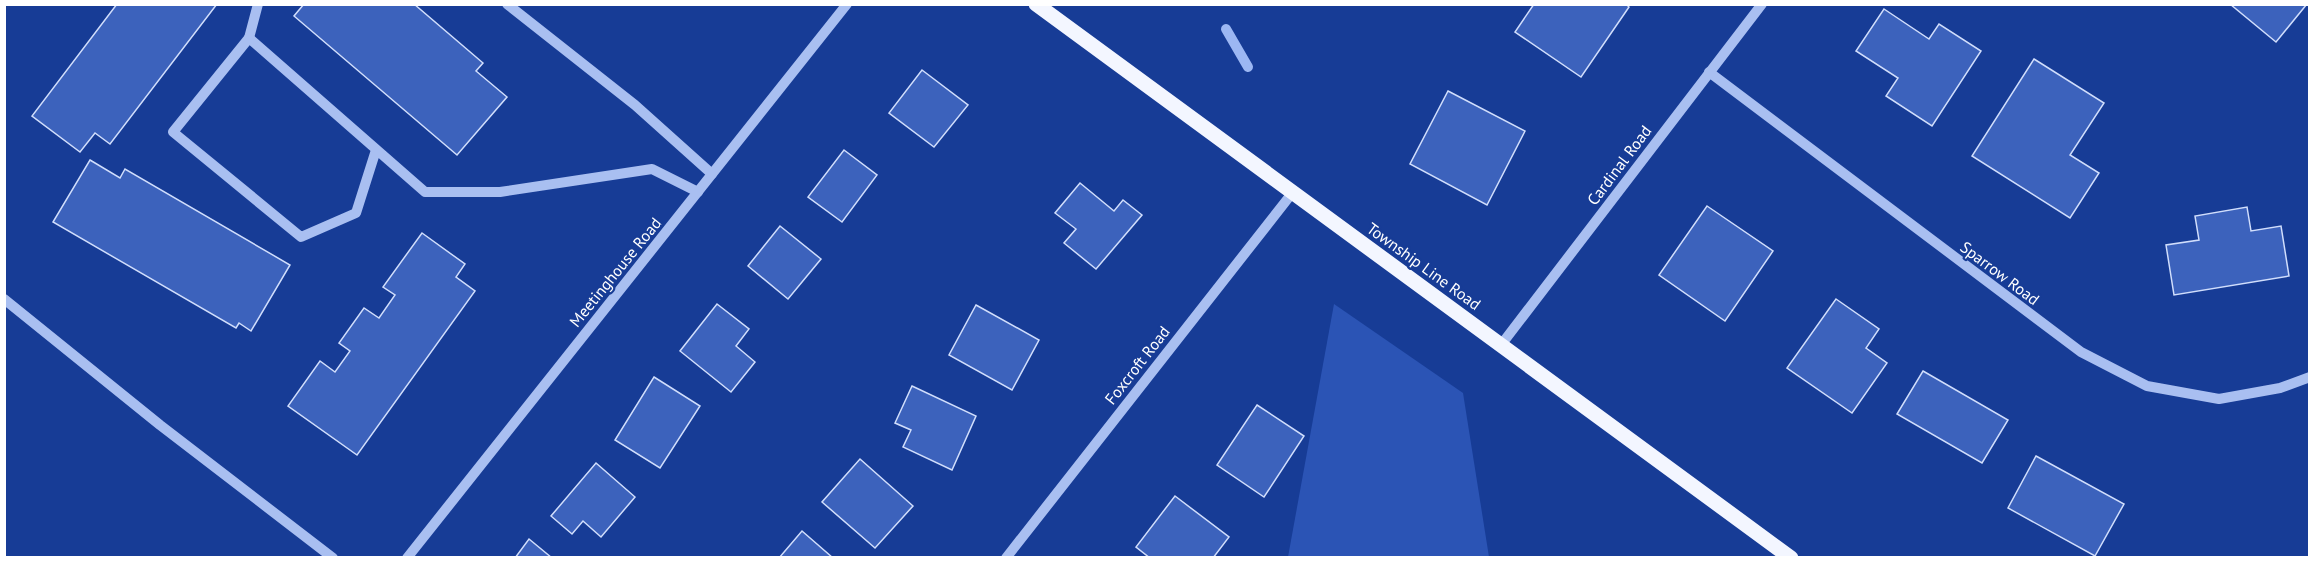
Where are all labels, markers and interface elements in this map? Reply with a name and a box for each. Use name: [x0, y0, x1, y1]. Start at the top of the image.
street label: Cardinal Road: [1583, 121, 1655, 209]
street label: Meetinghouse Road: [565, 213, 665, 331]
street label: Township Line Road: [1363, 218, 1485, 314]
street label: Sparrow Road: [1956, 237, 2044, 309]
street label: Foxcroft Road: [1100, 322, 1174, 408]

